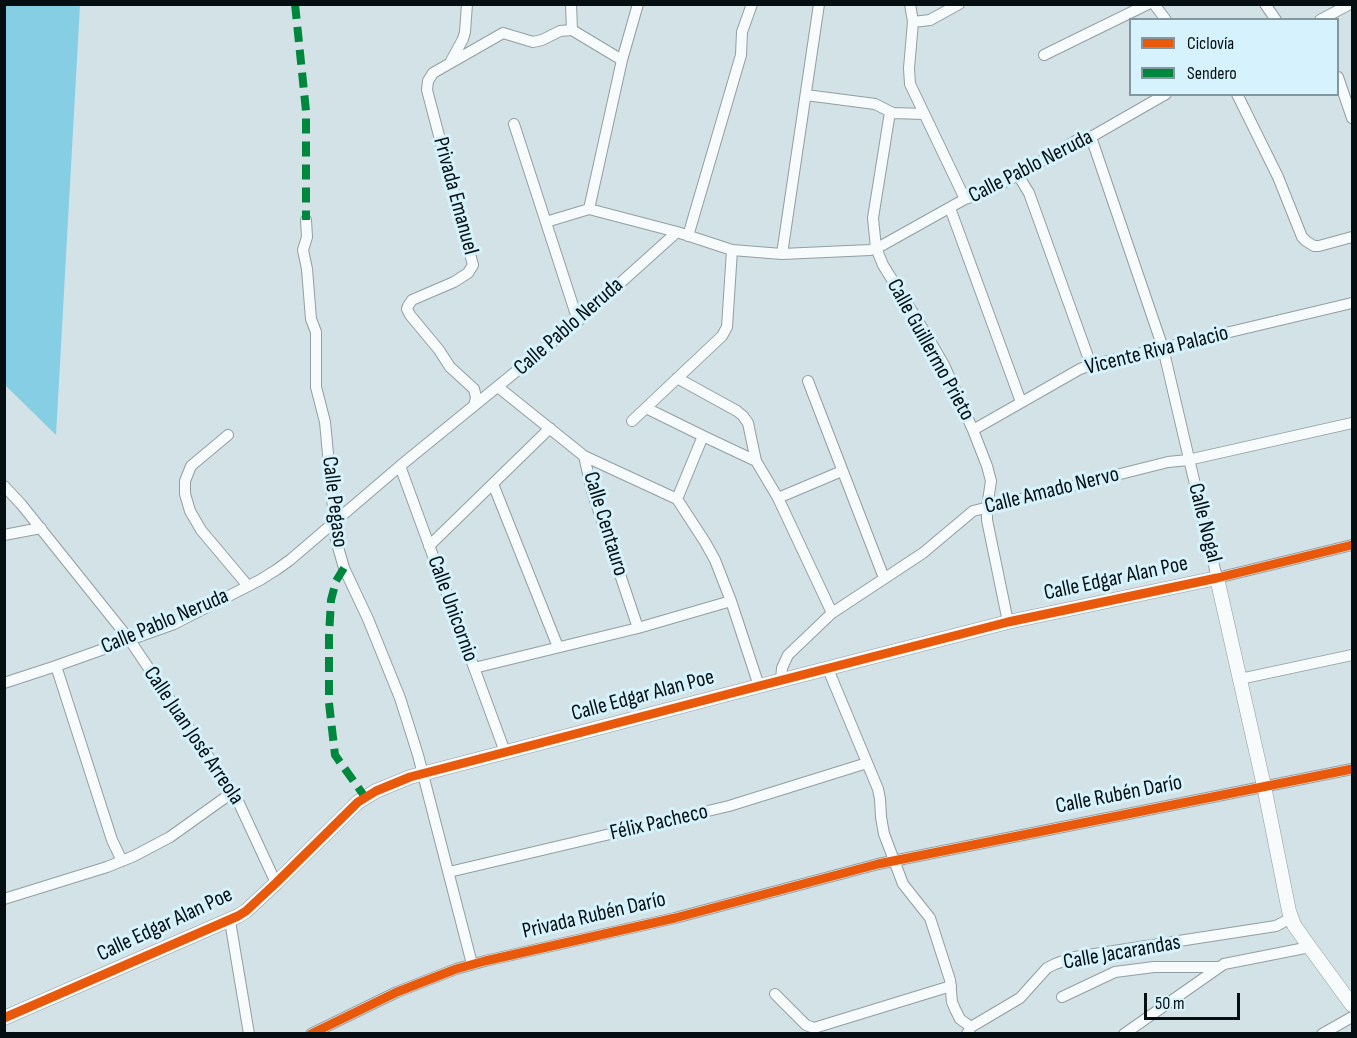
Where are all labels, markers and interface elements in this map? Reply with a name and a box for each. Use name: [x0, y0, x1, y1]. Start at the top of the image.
legend: [1129, 18, 1339, 96]
text: Ciclovía: [1187, 33, 1234, 54]
text: Sendero: [1187, 63, 1237, 84]
street label: Calle Pablo Neruda: [964, 124, 1098, 210]
street label: Privada Emanuel: [427, 134, 483, 258]
street label: Calle Pablo Neruda: [509, 272, 629, 382]
street label: Calle Guillermo Prieto: [880, 275, 980, 425]
street label: Vicente Riva Palacio: [1083, 320, 1231, 382]
street label: Calle Pegaso: [315, 455, 353, 549]
street label: Calle Amado Nervo: [982, 462, 1122, 520]
street label: Calle Centauro: [577, 469, 633, 579]
street label: Calle Nogal: [1181, 481, 1227, 565]
street label: Calle Edgar Alan Poe: [1042, 551, 1190, 607]
street label: Calle Unicornio: [421, 553, 483, 665]
street label: Calle Pablo Neruda: [97, 583, 233, 661]
street label: Calle Juan José Arreola: [137, 662, 249, 810]
street label: Calle Edgar Alan Poe: [569, 664, 717, 728]
street label: Calle Rubén Darío: [1054, 770, 1184, 820]
street label: Félix Pacheco: [607, 799, 711, 847]
street label: Calle Edgar Alan Poe: [93, 882, 237, 968]
street label: Privada Rubén Darío: [520, 887, 668, 945]
street label: Calle Jacarandas: [1061, 930, 1183, 976]
scale bar: [1147, 981, 1243, 1019]
text: 50 m: [1155, 993, 1185, 1014]

